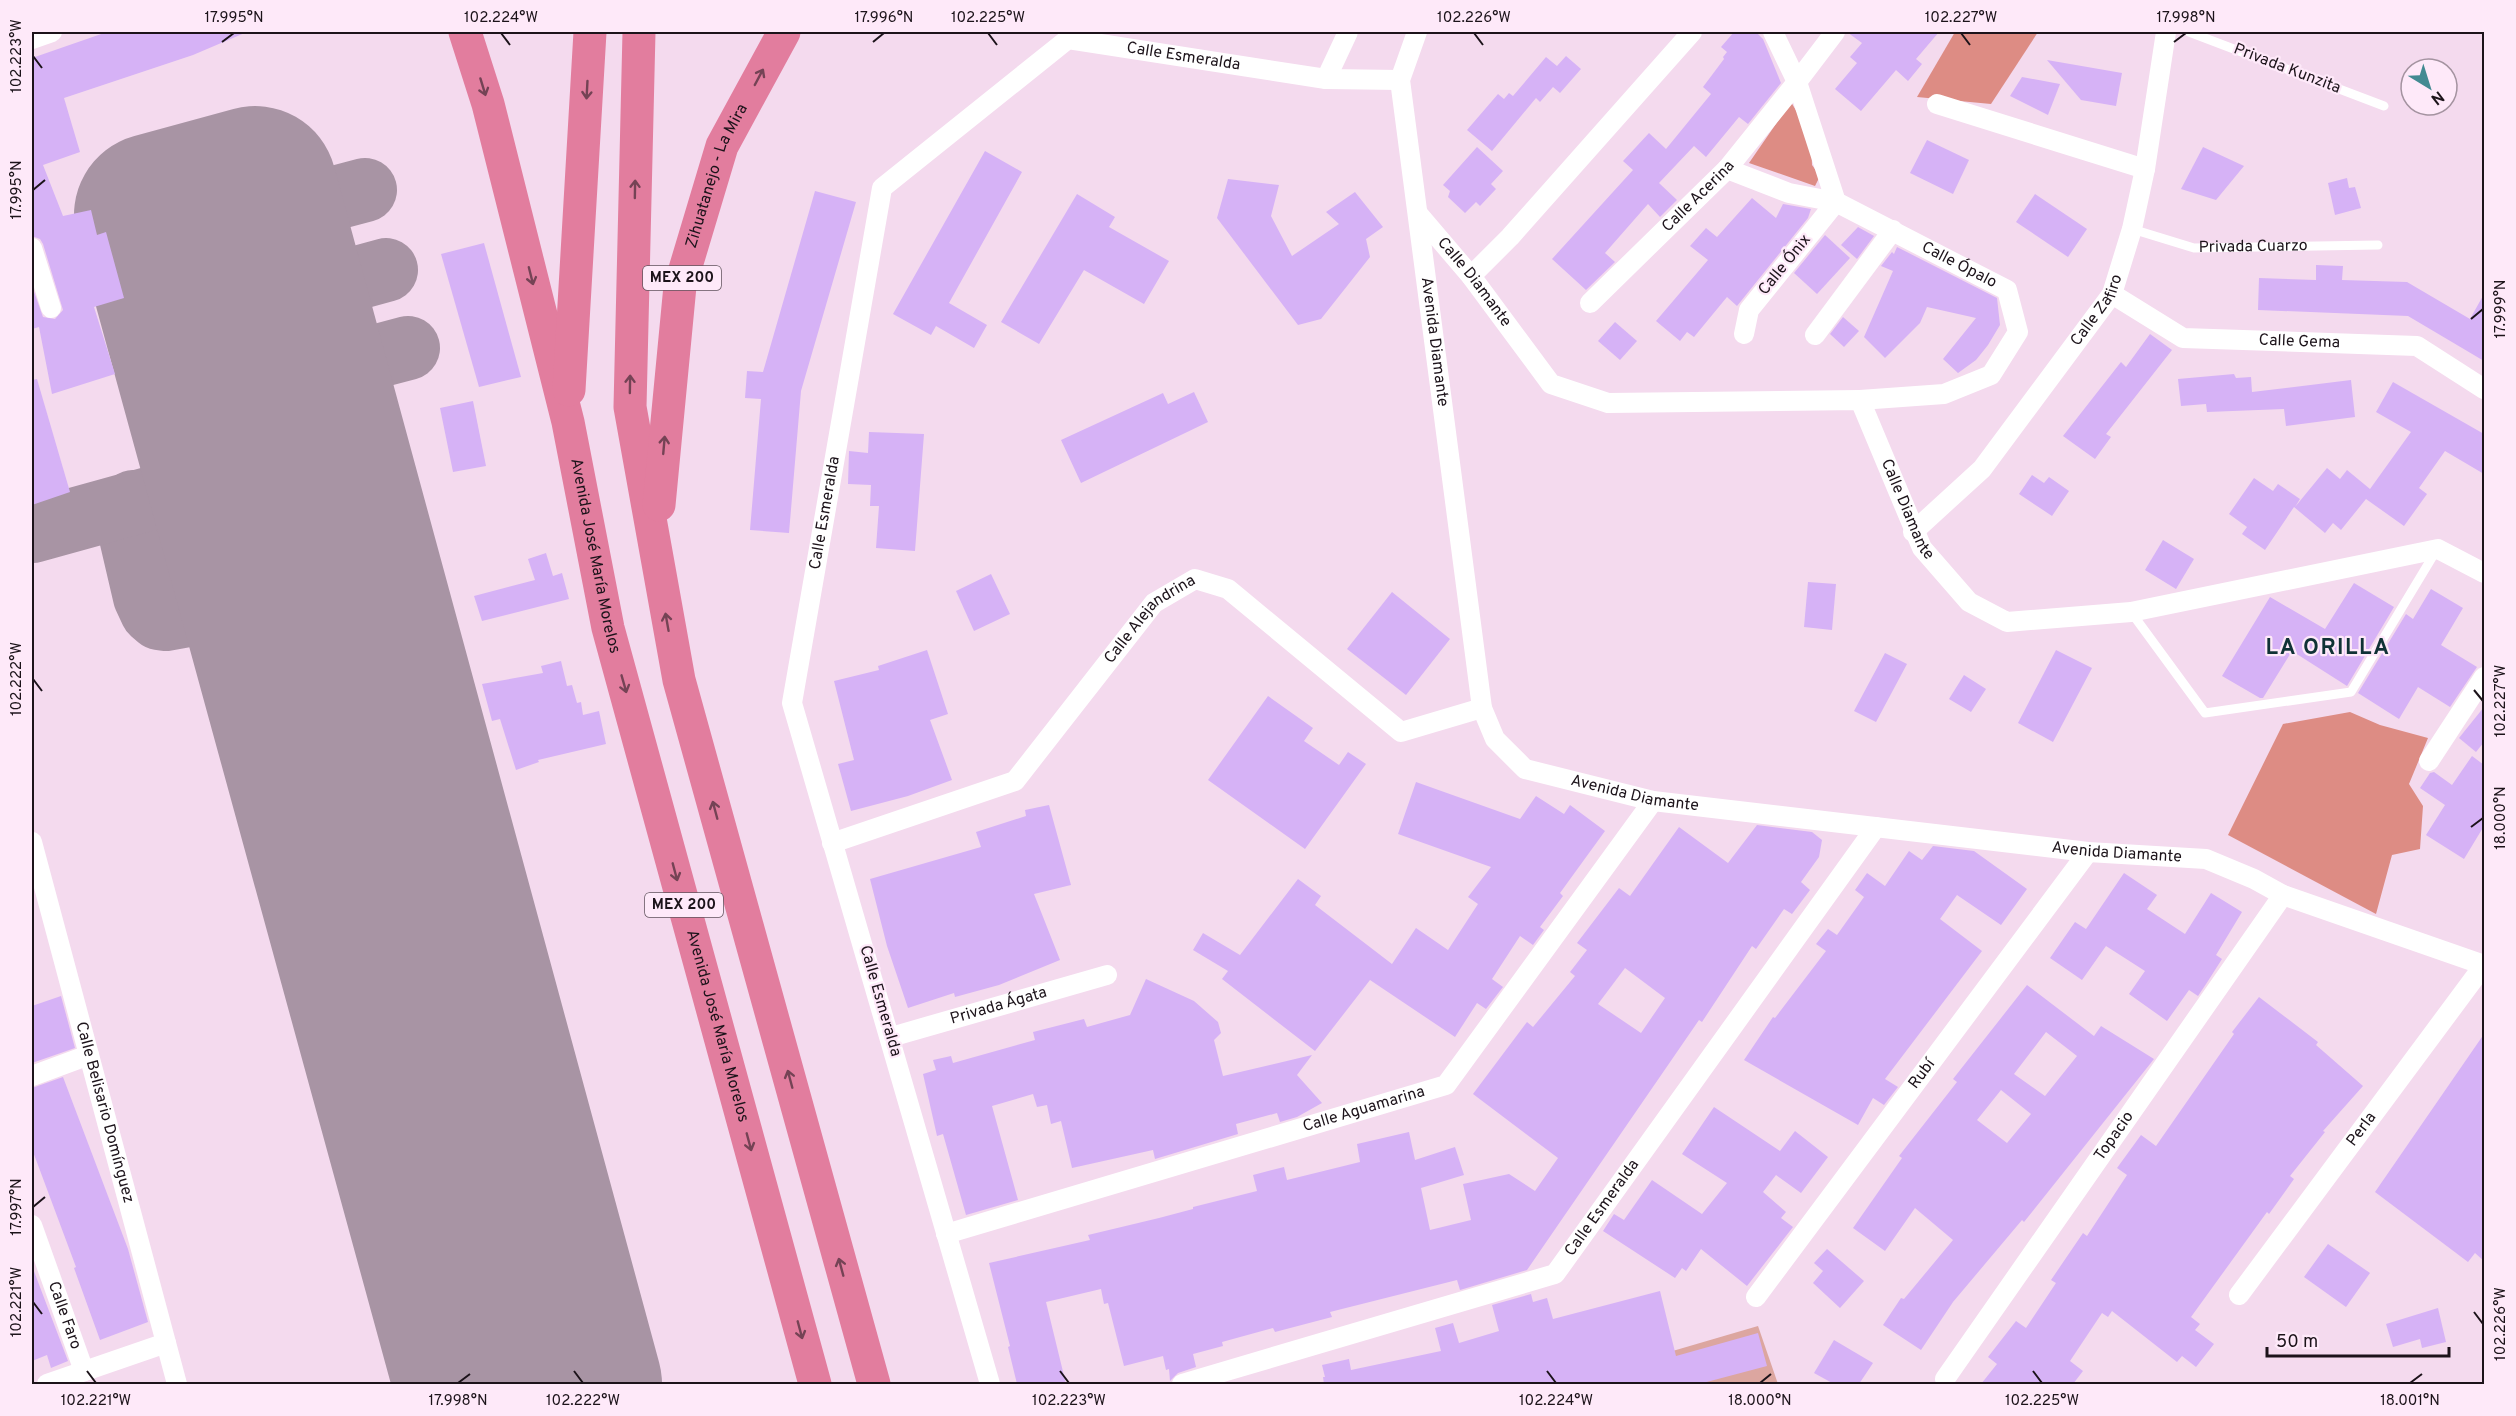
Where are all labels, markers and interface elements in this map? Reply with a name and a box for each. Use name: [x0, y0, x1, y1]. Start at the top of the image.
text: 17.995°N: [204, 9, 264, 28]
text: 102.224°W: [464, 9, 538, 28]
text: 17.996°N: [855, 9, 913, 28]
text: 102.225°W: [951, 9, 1025, 28]
text: 102.226°W: [1437, 9, 1511, 28]
text: 102.227°W: [1925, 9, 1997, 28]
text: 17.998°N: [2156, 9, 2216, 28]
text: 102.223°W: [8, 19, 27, 93]
street label: Calle Esmeralda: [1125, 38, 1242, 76]
street label: Privada Kunzita: [2231, 39, 2343, 99]
north arrow: [2399, 57, 2459, 117]
one-way arrow: [753, 69, 765, 87]
one-way arrow: [478, 77, 489, 96]
one-way arrow: [581, 79, 592, 99]
text: N: [2426, 86, 2448, 109]
street label: Zihuatanejo - La Mira: [682, 101, 753, 251]
street label: Calle Acerina: [1658, 157, 1740, 237]
text: 17.995°N: [8, 160, 27, 220]
one-way arrow: [629, 180, 641, 200]
street label: Calle Ónix: [1753, 229, 1816, 300]
street label: Calle Diamante: [1433, 233, 1515, 331]
street label: Privada Cuarzo: [2198, 236, 2308, 258]
street label: Calle Ópalo: [1918, 238, 2000, 293]
one-way arrow: [526, 266, 538, 285]
road number: MEX 200: [643, 266, 721, 290]
street label: Calle Zafiro: [2067, 272, 2127, 350]
street label: Avenida Diamante: [1416, 276, 1453, 408]
text: 17.999°N: [2492, 280, 2511, 338]
street label: Calle Gema: [2258, 331, 2340, 353]
one-way arrow: [625, 375, 636, 395]
one-way arrow: [659, 436, 670, 456]
street label: Calle Esmeralda: [805, 455, 845, 571]
street label: Calle Diamante: [1876, 456, 1938, 565]
street label: Avenida José María Morelos: [565, 457, 625, 656]
street label: Calle Alejandrina: [1100, 571, 1199, 668]
one-way arrow: [662, 612, 673, 632]
district label: LA ORILLA: [2265, 635, 2391, 662]
text: 102.222°W: [8, 642, 27, 716]
text: 102.227°W: [2492, 665, 2511, 737]
one-way arrow: [619, 674, 630, 693]
street label: Avenida Diamante: [1569, 771, 1700, 816]
text: 18.000°N: [2492, 786, 2511, 850]
one-way arrow: [709, 801, 721, 820]
street label: Avenida Diamante: [2051, 838, 2182, 868]
one-way arrow: [670, 862, 682, 881]
road number: MEX 200: [645, 893, 723, 917]
street label: Avenida José María Morelos: [681, 928, 753, 1124]
street label: Calle Esmeralda: [855, 943, 905, 1059]
street label: Privada Ágata: [948, 983, 1049, 1029]
street label: Calle Belisario Domínguez: [71, 1020, 138, 1205]
street label: Rubí: [1905, 1054, 1941, 1093]
one-way arrow: [783, 1070, 795, 1089]
street label: Calle Aguamarina: [1300, 1082, 1427, 1137]
street label: Topacio: [2090, 1108, 2139, 1165]
street label: Perla: [2343, 1109, 2381, 1151]
one-way arrow: [743, 1132, 755, 1151]
street label: Calle Esmeralda: [1561, 1156, 1644, 1261]
text: 17.997°N: [8, 1178, 27, 1236]
one-way arrow: [835, 1258, 847, 1277]
text: 102.221°W: [8, 1267, 27, 1337]
street label: Calle Faro: [43, 1279, 86, 1352]
text: 102.226°W: [2492, 1287, 2511, 1361]
one-way arrow: [795, 1320, 806, 1339]
scale bar: [2267, 1320, 2448, 1358]
text: 50 m: [2276, 1331, 2318, 1354]
text: 102.221°W: [61, 1392, 131, 1411]
text: 17.998°N: [428, 1392, 488, 1411]
text: 102.222°W: [546, 1392, 620, 1411]
text: 102.223°W: [1032, 1392, 1106, 1411]
text: 102.224°W: [1519, 1392, 1593, 1411]
text: 18.000°N: [1728, 1392, 1792, 1411]
text: 102.225°W: [2005, 1392, 2079, 1411]
text: 18.001°N: [2380, 1392, 2440, 1411]

